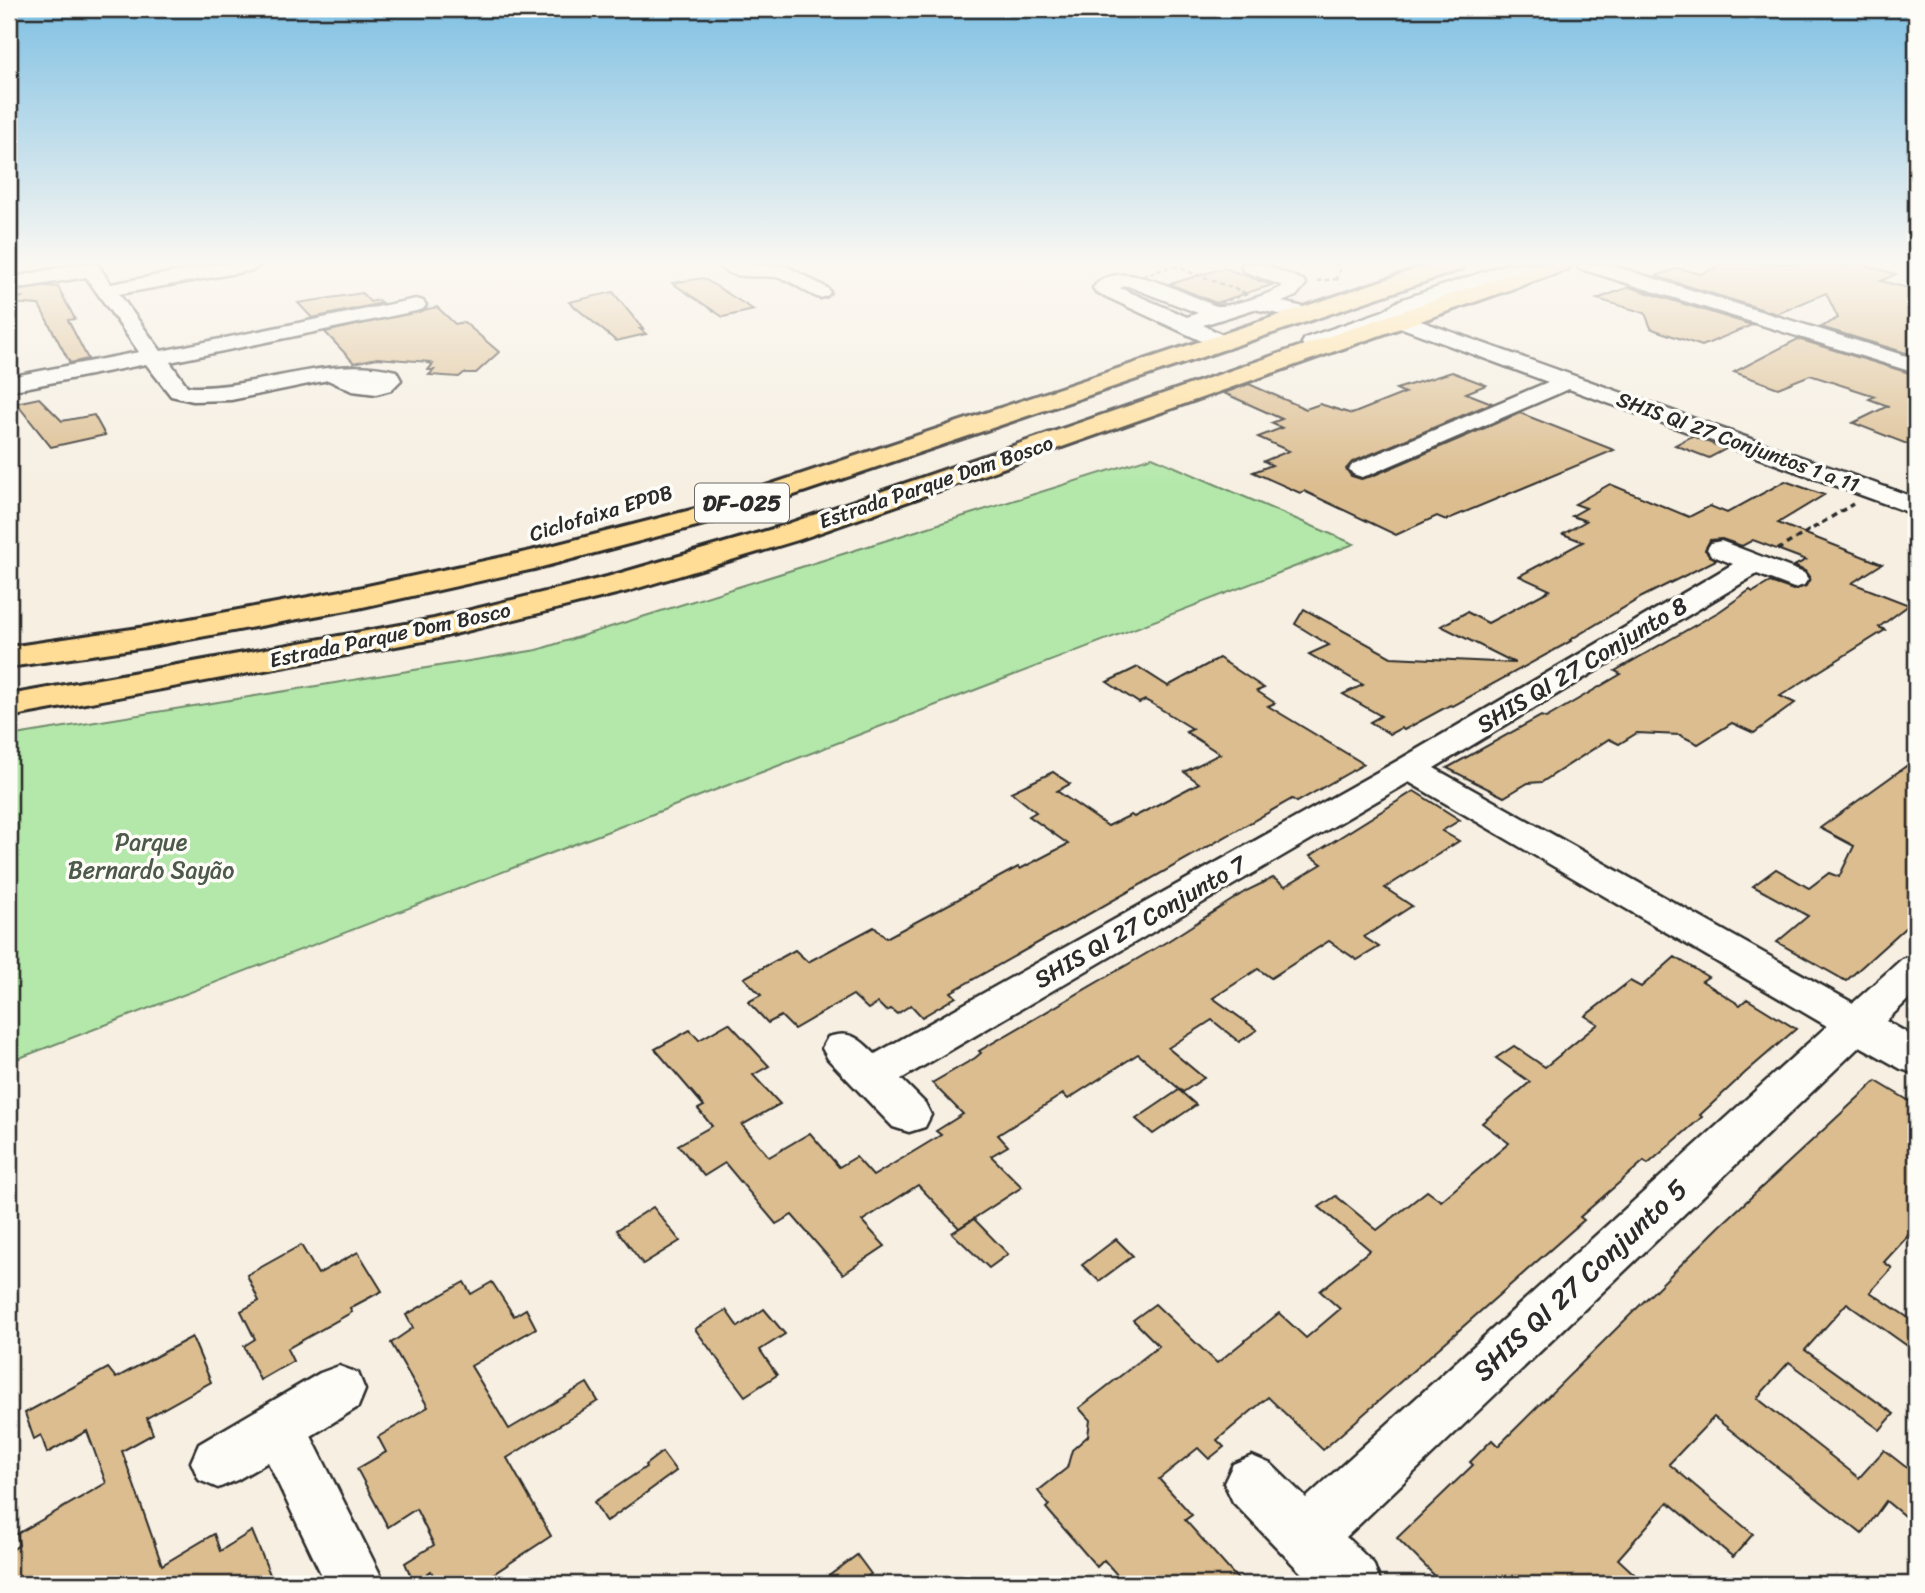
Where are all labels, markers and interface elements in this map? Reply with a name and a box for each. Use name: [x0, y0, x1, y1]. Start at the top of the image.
street label: SHIS QI 27 Conjuntos 1 a 11: [1611, 380, 1865, 504]
street label: Estrada Parque Dom Bosco: [814, 424, 1059, 540]
street label: Ciclofaixa EPDB: [524, 473, 678, 553]
road number: DF-025: [695, 484, 789, 523]
street label: SHIS QI 27 Conjunto 8: [1468, 585, 1696, 745]
street label: Estrada Parque Dom Bosco: [266, 591, 515, 679]
park label: Parque Bernardo Sayão: [68, 821, 234, 891]
street label: SHIS QI 27 Conjunto 7: [1026, 843, 1255, 1000]
street label: SHIS QI 27 Conjunto 5: [1461, 1166, 1699, 1394]

